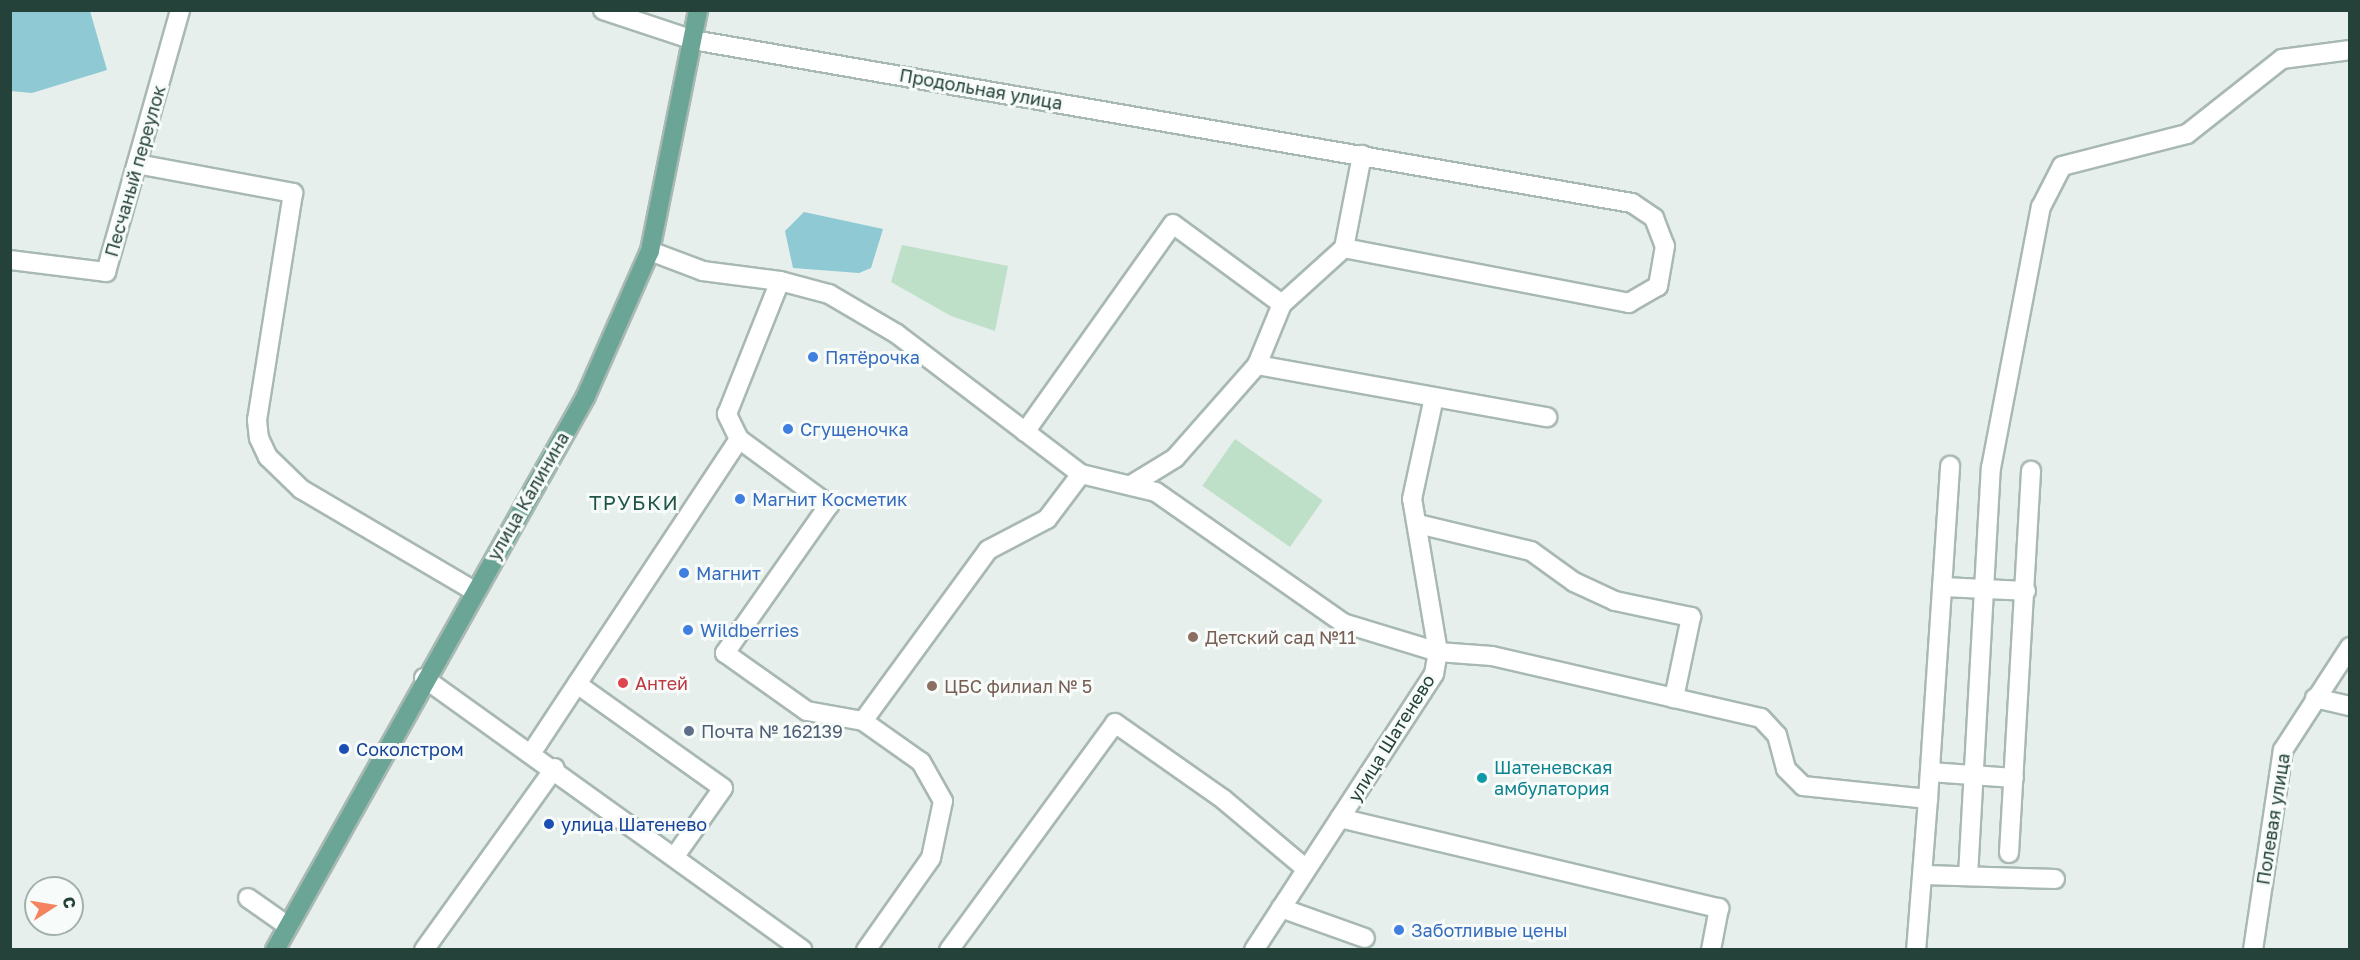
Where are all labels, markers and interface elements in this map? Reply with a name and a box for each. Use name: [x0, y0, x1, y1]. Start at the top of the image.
street label: Продольная улица: [898, 64, 1064, 114]
street label: Песчаный переулок: [100, 83, 170, 259]
place label: Пятёрочка: [825, 346, 920, 368]
marker: Пятёрочка: [806, 350, 820, 364]
place label: Сгущеночка: [800, 418, 909, 440]
marker: Сгущеночка: [781, 422, 795, 436]
street label: улица Калинина: [483, 428, 573, 564]
place label: Магнит Косметик: [752, 488, 907, 510]
district label: ТРУБКИ: [589, 490, 679, 514]
marker: Магнит Косметик: [733, 492, 747, 506]
place label: Магнит: [696, 562, 761, 584]
marker: Магнит: [677, 566, 691, 580]
place label: Wildberries: [700, 619, 799, 641]
marker: Wildberries: [681, 623, 695, 637]
place label: Детский сад №11: [1205, 626, 1356, 648]
marker: Детский сад №11: [1186, 630, 1200, 644]
street label: улица Шатенево: [1343, 670, 1439, 806]
place label: Антей: [635, 672, 688, 694]
place label: ЦБС филиал № 5: [944, 675, 1092, 697]
marker: Антей: [616, 676, 630, 690]
marker: ЦБС филиал № 5: [925, 679, 939, 693]
place label: Почта № 162139: [701, 720, 843, 742]
marker: Почта № 162139: [682, 724, 696, 738]
place label: Соколстром: [356, 738, 464, 760]
marker: Соколстром: [337, 742, 351, 756]
street label: Полевая улица: [2252, 752, 2294, 886]
place label: Шатеневская амбулатория: [1494, 757, 1613, 800]
marker: Шатеневская амбулатория: [1475, 771, 1489, 785]
place label: улица Шатенево: [561, 813, 707, 835]
marker: улица Шатенево: [542, 817, 556, 831]
north arrow: [24, 876, 84, 936]
text: С: [59, 895, 81, 910]
place label: Заботливые цены: [1411, 919, 1568, 941]
marker: Заботливые цены: [1392, 923, 1406, 937]

